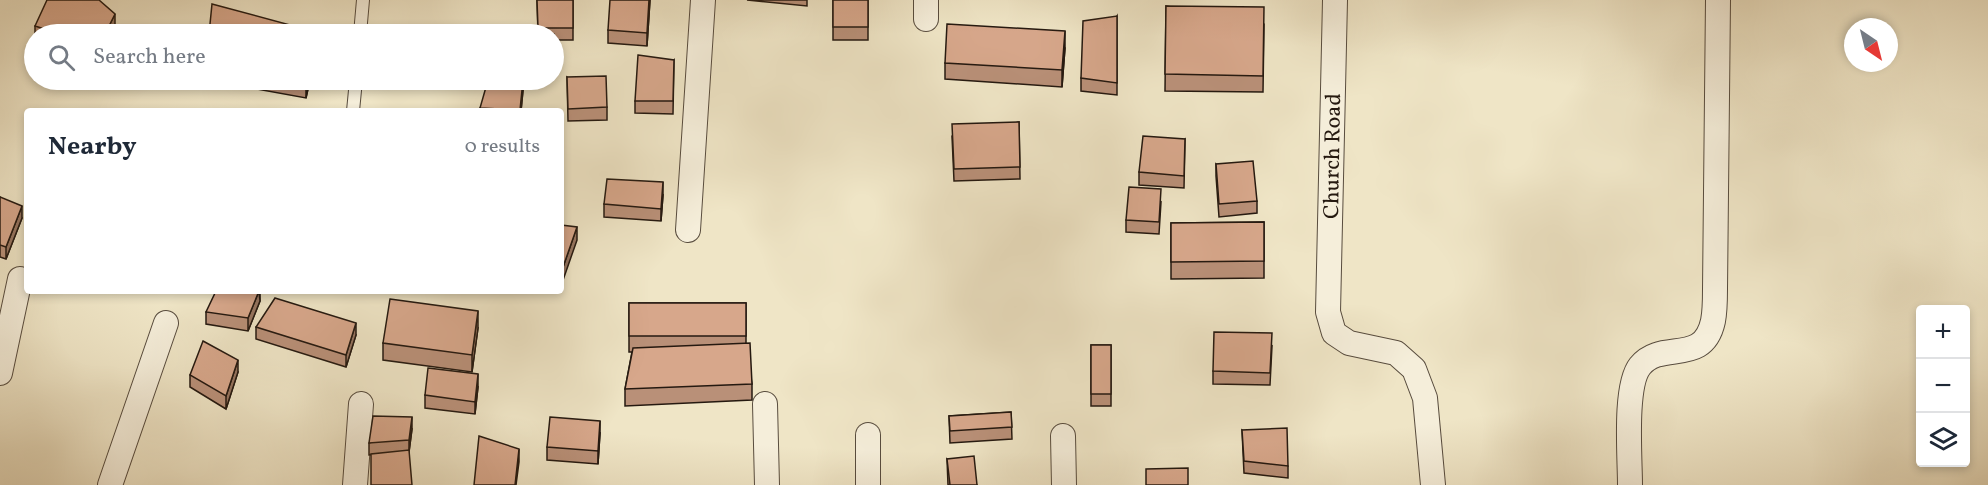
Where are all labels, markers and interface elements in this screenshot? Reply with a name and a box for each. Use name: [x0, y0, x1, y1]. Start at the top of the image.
north arrow: [1844, 18, 1898, 72]
search box: [24, 24, 564, 90]
icon: search: [45, 41, 78, 74]
text: Search here: [93, 42, 206, 73]
street label: Church Road: [1317, 93, 1350, 219]
text: Nearby: [48, 129, 137, 165]
text: 0 results: [465, 133, 540, 161]
map controls: [1916, 305, 1970, 467]
button: +: [1916, 305, 1970, 359]
button: −: [1916, 359, 1970, 413]
button: layers: [1916, 413, 1970, 467]

